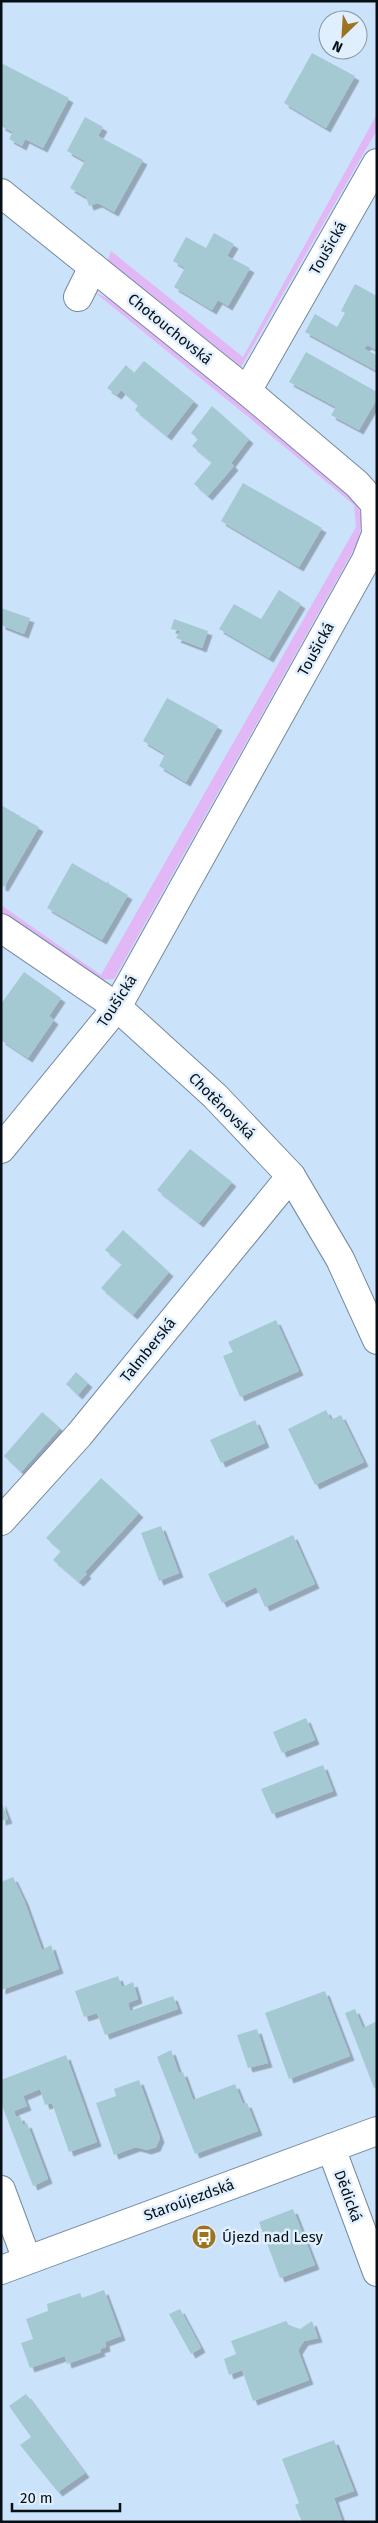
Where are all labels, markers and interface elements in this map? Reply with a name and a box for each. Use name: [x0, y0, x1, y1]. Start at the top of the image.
north arrow: [318, 10, 368, 60]
text: N: [330, 37, 346, 56]
street label: Toušická: [306, 218, 350, 278]
street label: Chotouchovská: [124, 290, 216, 368]
street label: Toušická: [294, 619, 338, 679]
street label: Toušická: [94, 972, 140, 1030]
street label: Chotěnovská: [185, 1069, 259, 1143]
street label: Talmberská: [117, 1314, 179, 1386]
street label: Dědická: [330, 2168, 366, 2224]
street label: Staroújezdská: [141, 2175, 237, 2225]
bus stop icon: Újezd nad Lesy: [191, 2224, 217, 2250]
place label: Újezd nad Lesy: [222, 2228, 324, 2246]
scale bar: [12, 2480, 120, 2512]
text: 20 m: [20, 2489, 53, 2507]

